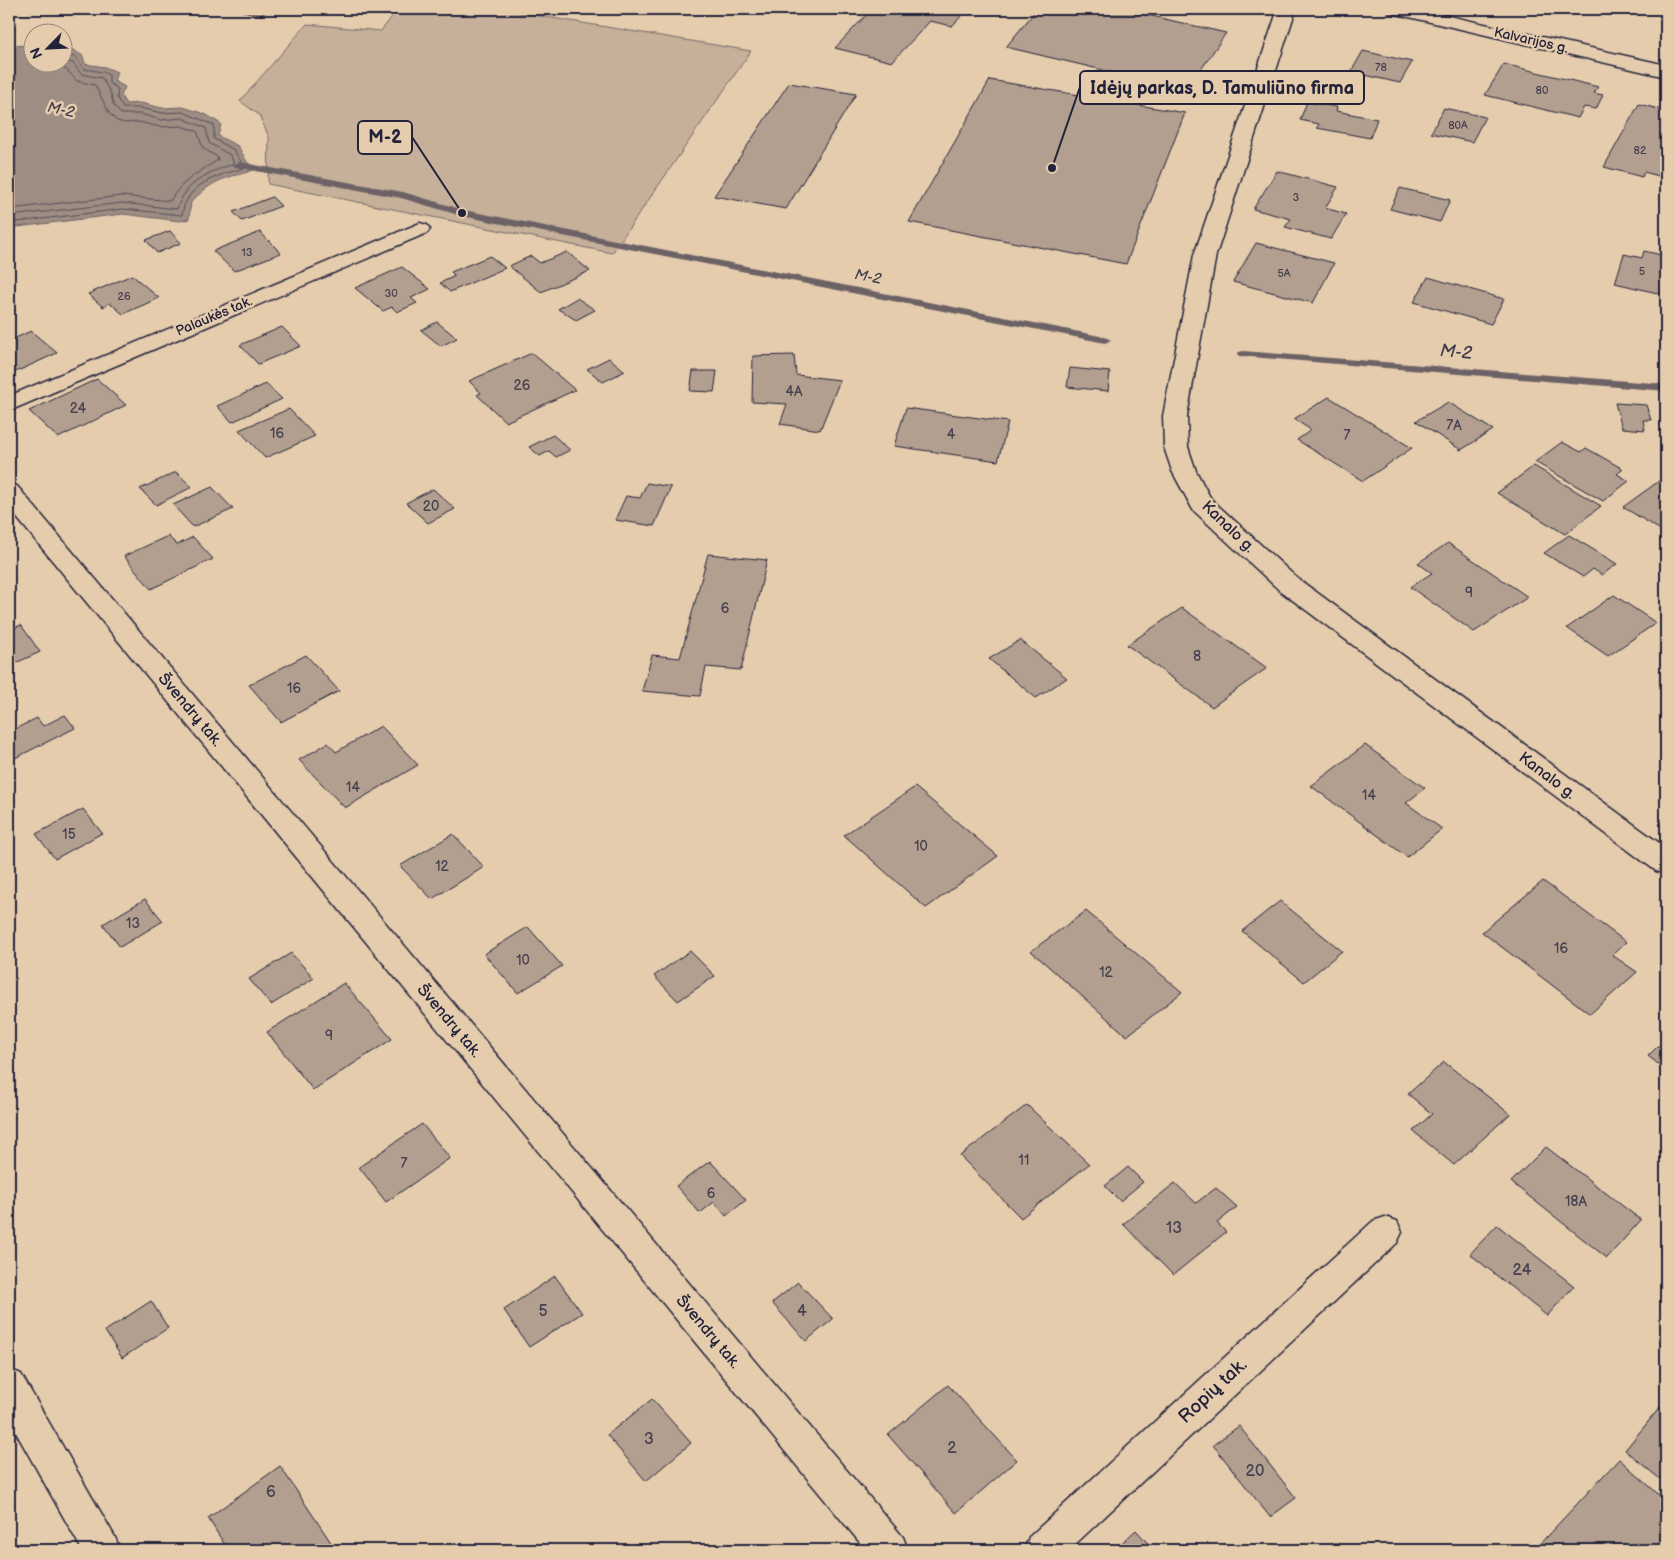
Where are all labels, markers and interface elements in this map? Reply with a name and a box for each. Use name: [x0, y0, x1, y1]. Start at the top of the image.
north arrow: [22, 22, 72, 72]
street label: Kalvarijos g.: [1492, 23, 1570, 57]
text: N: [27, 45, 46, 61]
house number: 78: [1375, 61, 1387, 74]
callout: Idėjų parkas, D. Tamuliūno firma: [1080, 71, 1364, 104]
text: Idėjų parkas, D. Tamuliūno firma: [1090, 78, 1354, 99]
house number: 80: [1536, 84, 1549, 97]
water label: M-2: [46, 98, 77, 122]
house number: 80A: [1448, 119, 1468, 132]
callout: M-2: [358, 121, 412, 154]
text: M-2: [368, 127, 402, 148]
house number: 82: [1634, 144, 1647, 157]
house number: 3: [1293, 191, 1300, 204]
house number: 13: [241, 246, 253, 259]
water label: M-2: [853, 265, 883, 289]
house number: 5: [1639, 265, 1645, 278]
house number: 5A: [1277, 267, 1291, 280]
house number: 30: [384, 287, 398, 300]
house number: 26: [117, 290, 131, 303]
street label: Palaukės tak.: [173, 292, 255, 340]
water label: M-2: [1439, 340, 1474, 364]
house number: 26: [514, 377, 531, 394]
house number: 4A: [785, 383, 803, 400]
house number: 24: [70, 400, 87, 417]
house number: 7A: [1446, 417, 1462, 434]
house number: 16: [270, 425, 284, 442]
house number: 4: [947, 426, 956, 443]
house number: 7: [1344, 427, 1351, 444]
street label: Kanalo g.: [1197, 497, 1259, 557]
house number: 20: [423, 498, 439, 515]
house number: 9: [1465, 584, 1473, 601]
house number: 6: [721, 600, 730, 617]
house number: 8: [1193, 648, 1201, 665]
street label: Švendrų tak.: [154, 668, 228, 751]
house number: 16: [287, 680, 301, 697]
street label: Kanalo g.: [1515, 748, 1579, 804]
house number: 14: [346, 779, 360, 796]
house number: 14: [1362, 787, 1376, 804]
house number: 15: [62, 826, 76, 843]
house number: 10: [914, 838, 928, 855]
house number: 12: [435, 858, 450, 875]
house number: 13: [126, 915, 140, 932]
house number: 16: [1554, 940, 1568, 957]
house number: 10: [516, 952, 530, 969]
house number: 12: [1099, 964, 1114, 981]
street label: Švendrų tak.: [413, 979, 487, 1062]
house number: 9: [325, 1027, 333, 1044]
house number: 11: [1019, 1152, 1029, 1169]
house number: 7: [401, 1155, 408, 1172]
house number: 6: [707, 1185, 716, 1202]
house number: 18A: [1565, 1193, 1588, 1210]
house number: 13: [1166, 1219, 1182, 1238]
house number: 24: [1513, 1261, 1532, 1280]
street label: Švendrų tak.: [672, 1290, 746, 1373]
house number: 5: [538, 1302, 548, 1321]
house number: 4: [797, 1302, 807, 1321]
street label: Ropių tak.: [1174, 1353, 1252, 1429]
house number: 3: [644, 1430, 654, 1449]
house number: 2: [947, 1439, 957, 1458]
house number: 20: [1246, 1462, 1264, 1481]
house number: 6: [266, 1483, 276, 1502]

